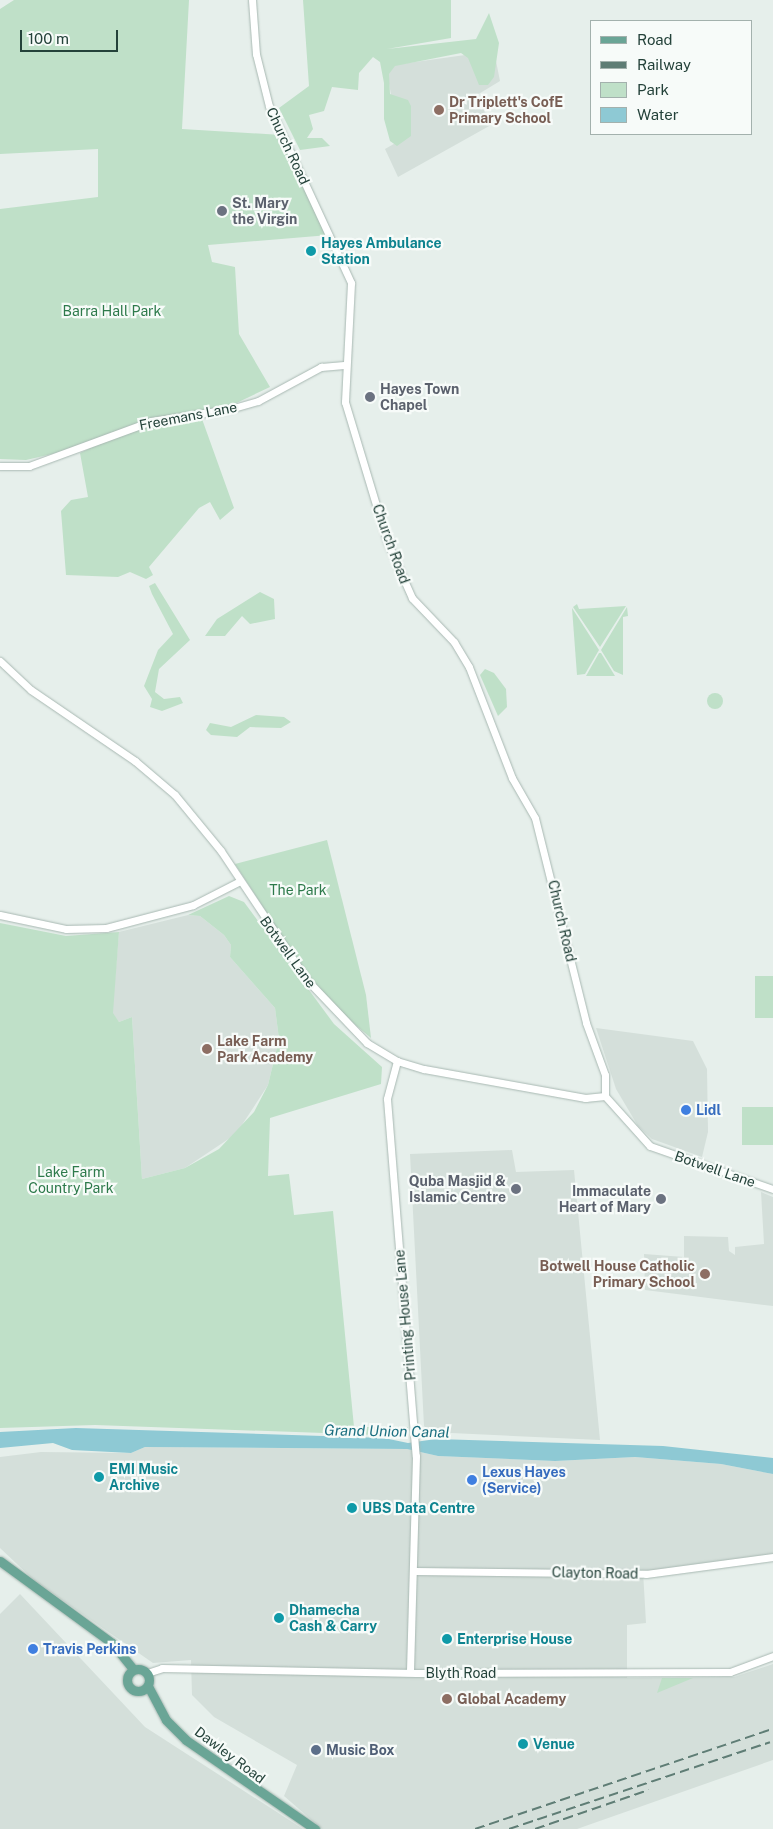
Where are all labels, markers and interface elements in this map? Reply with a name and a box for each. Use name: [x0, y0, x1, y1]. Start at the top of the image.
scale bar: [22, 20, 120, 52]
legend: [590, 20, 753, 135]
text: 100 m: [28, 30, 69, 47]
text: Road: [637, 31, 673, 48]
text: Railway: [637, 56, 691, 73]
text: Park: [637, 81, 669, 98]
place label: Dr Triplett's CofE Primary School: [449, 94, 563, 126]
marker: Dr Triplett's CofE Primary School: [433, 104, 445, 116]
street label: Church Road: [263, 105, 313, 187]
text: Water: [637, 106, 679, 123]
place label: St. Mary the Virgin: [232, 195, 298, 228]
marker: St. Mary the Virgin: [216, 205, 228, 217]
place label: Hayes Ambulance Station: [321, 235, 442, 268]
marker: Hayes Ambulance Station: [305, 245, 317, 257]
park label: Barra Hall Park: [63, 303, 161, 319]
place label: Hayes Town Chapel: [380, 381, 459, 414]
marker: Hayes Town Chapel: [364, 391, 376, 403]
street label: Freemans Lane: [138, 398, 238, 434]
street label: Church Road: [369, 502, 413, 586]
street label: Church Road: [544, 878, 580, 964]
park label: The Park: [269, 882, 327, 898]
street label: Botwell Lane: [256, 913, 320, 991]
place label: Lake Farm Park Academy: [217, 1033, 313, 1066]
marker: Lake Farm Park Academy: [201, 1043, 213, 1055]
place label: Lidl: [696, 1102, 721, 1118]
marker: Lidl: [680, 1104, 692, 1116]
street label: Botwell Lane: [672, 1147, 758, 1191]
park label: Lake Farm Country Park: [28, 1164, 114, 1196]
place label: Quba Masjid & Islamic Centre: [409, 1173, 506, 1206]
marker: Quba Masjid & Islamic Centre: [510, 1183, 522, 1195]
place label: Immaculate Heart of Mary: [559, 1183, 651, 1216]
marker: Immaculate Heart of Mary: [655, 1193, 667, 1205]
street label: Printing House Lane: [391, 1249, 419, 1381]
place label: Botwell House Catholic Primary School: [539, 1258, 695, 1290]
marker: Botwell House Catholic Primary School: [699, 1268, 711, 1280]
water label: Grand Union Canal: [324, 1421, 450, 1441]
place label: EMI Music Archive: [109, 1461, 178, 1494]
place label: Lexus Hayes (Service): [482, 1464, 566, 1496]
marker: EMI Music Archive: [93, 1471, 105, 1483]
marker: Lexus Hayes (Service): [466, 1474, 478, 1486]
place label: UBS Data Centre: [362, 1500, 475, 1516]
marker: UBS Data Centre: [346, 1502, 358, 1514]
street label: Clayton Road: [552, 1564, 638, 1582]
place label: Dhamecha Cash & Carry: [289, 1602, 377, 1634]
marker: Dhamecha Cash & Carry: [273, 1612, 285, 1624]
place label: Enterprise House: [457, 1631, 572, 1647]
marker: Enterprise House: [441, 1633, 453, 1645]
place label: Travis Perkins: [43, 1641, 136, 1657]
marker: Travis Perkins: [27, 1643, 39, 1655]
street label: Blyth Road: [426, 1665, 496, 1681]
place label: Global Academy: [457, 1691, 566, 1707]
marker: Global Academy: [441, 1693, 453, 1705]
street label: Dawley Road: [191, 1723, 269, 1787]
place label: Venue: [533, 1736, 575, 1752]
marker: Venue: [517, 1738, 529, 1750]
place label: Music Box: [326, 1742, 395, 1758]
marker: Music Box: [310, 1744, 322, 1756]

